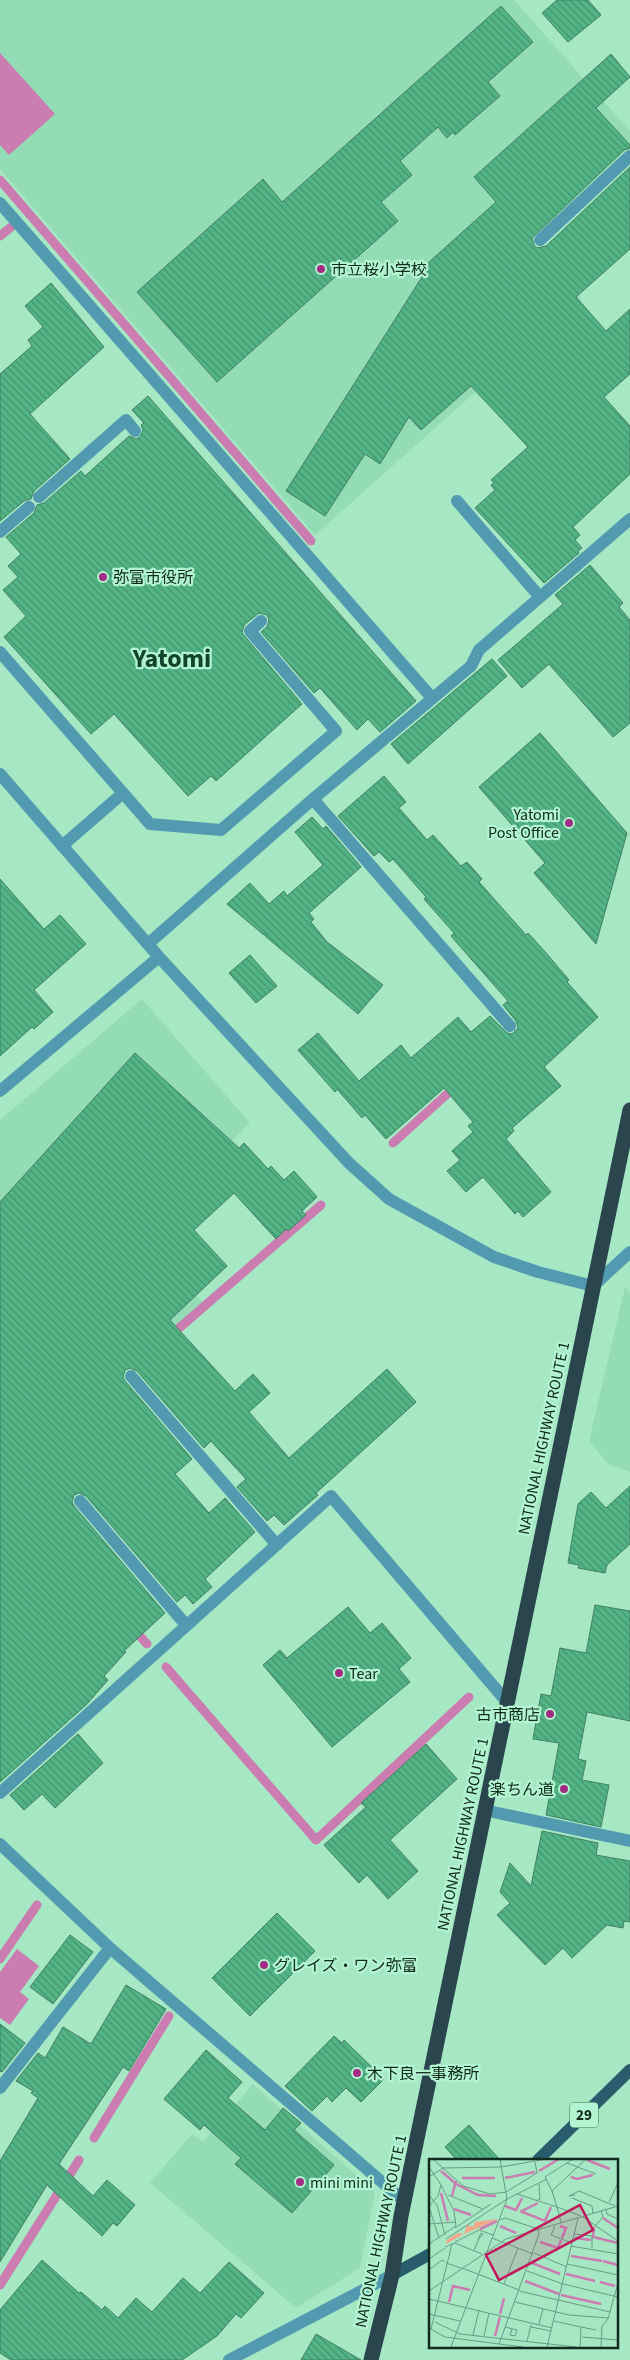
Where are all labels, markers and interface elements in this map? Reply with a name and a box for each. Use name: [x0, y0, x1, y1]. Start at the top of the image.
place label: 市立桜小学校: [331, 259, 427, 281]
marker: 市立桜小学校: [315, 263, 327, 275]
place label: 弥富市役所: [113, 567, 193, 589]
marker: 弥富市役所: [97, 571, 109, 583]
district label: Yatomi: [132, 640, 211, 677]
place label: Yatomi Post Office: [488, 804, 559, 844]
marker: Yatomi Post Office: [563, 817, 575, 829]
street label: NATIONAL HIGHWAY ROUTE 1: [513, 1340, 575, 1537]
place label: Tear: [349, 1663, 378, 1685]
marker: Tear: [333, 1667, 345, 1679]
place label: 古市商店: [476, 1704, 540, 1726]
marker: 古市商店: [544, 1708, 556, 1720]
street label: NATIONAL HIGHWAY ROUTE 1: [432, 1736, 494, 1933]
place label: 楽ちん道: [490, 1779, 554, 1801]
marker: 楽ちん道: [558, 1783, 570, 1795]
place label: グレイズ・ワン弥富: [274, 1955, 418, 1977]
marker: グレイズ・ワン弥富: [258, 1959, 270, 1971]
place label: 木下良一事務所: [367, 2063, 479, 2085]
marker: 木下良一事務所: [351, 2067, 363, 2079]
road number: 29: [570, 2102, 598, 2128]
street label: NATIONAL HIGHWAY ROUTE 1: [350, 2133, 412, 2330]
inset map: [429, 2159, 618, 2348]
place label: mini mini: [310, 2172, 373, 2194]
marker: mini mini: [294, 2176, 306, 2188]

